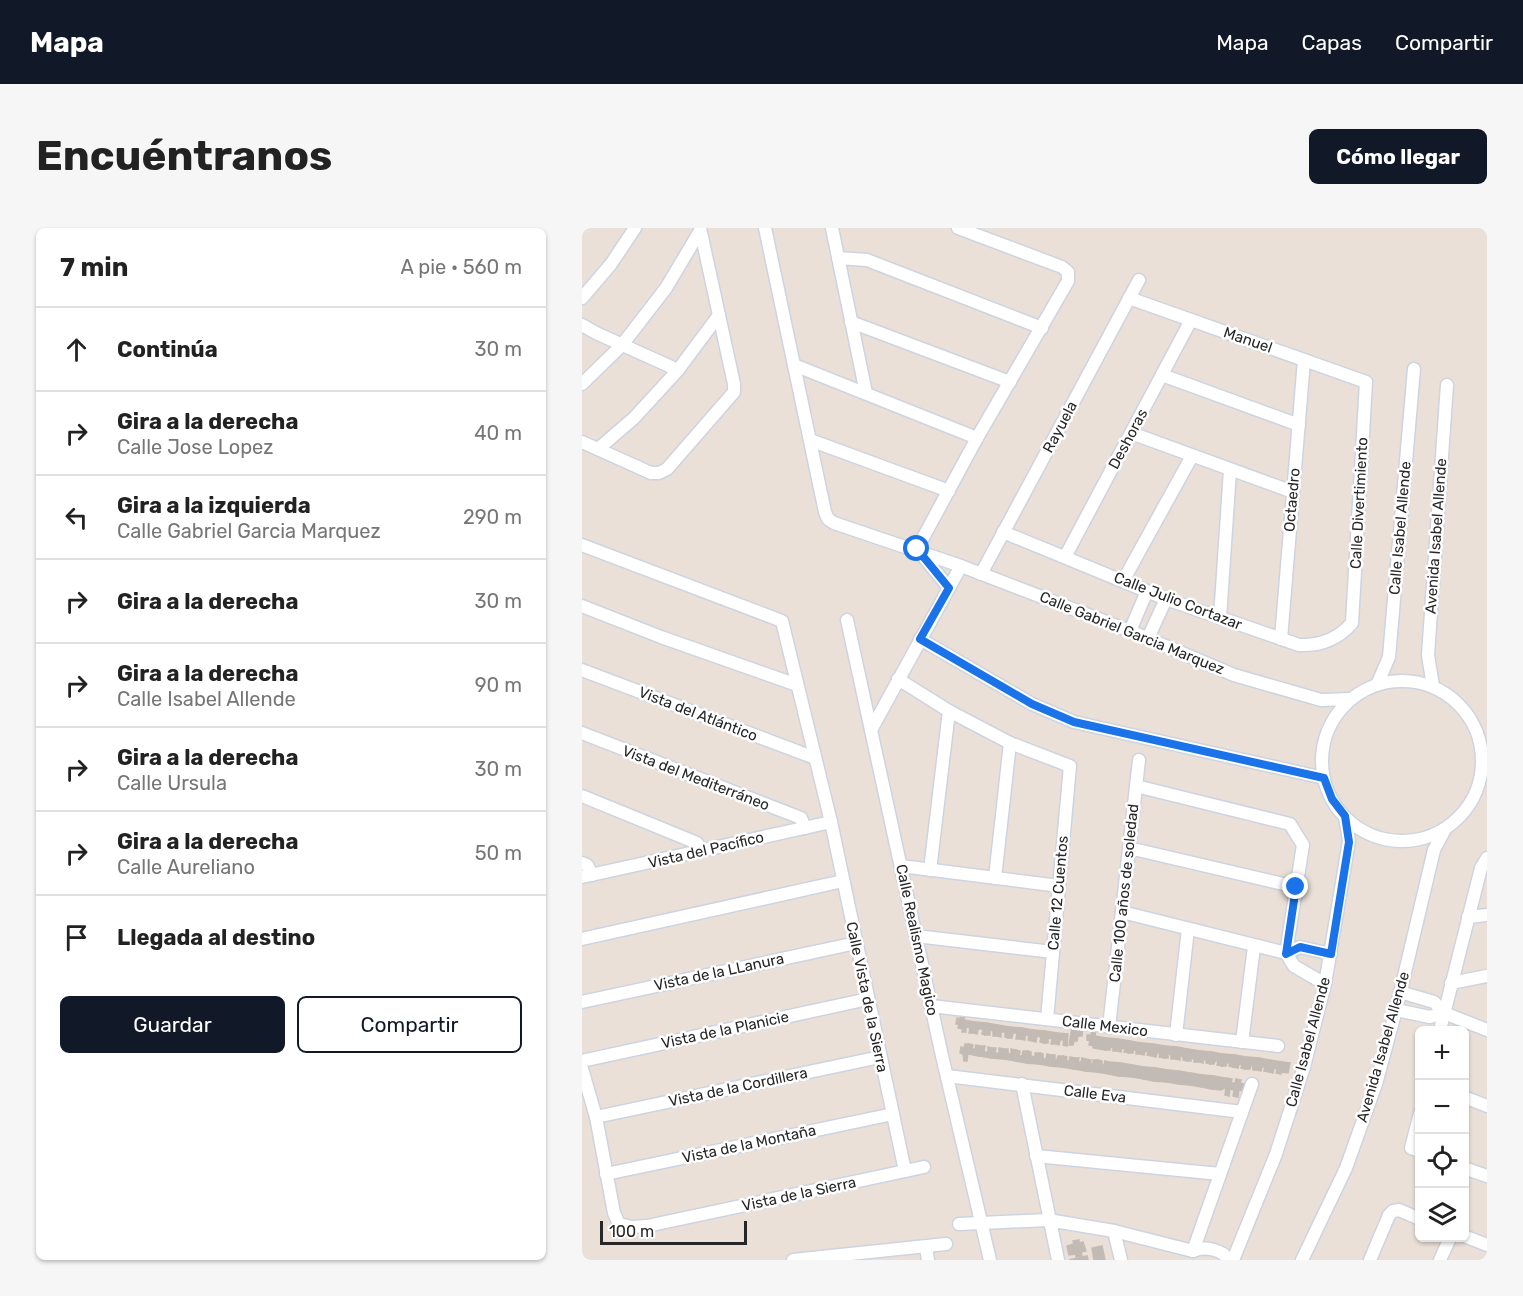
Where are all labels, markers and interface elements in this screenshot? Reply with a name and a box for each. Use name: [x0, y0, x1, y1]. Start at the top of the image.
text: Mapa: [30, 26, 104, 59]
text: Mapa: [1216, 30, 1269, 55]
text: Capas: [1302, 30, 1362, 55]
text: Compartir: [1395, 30, 1493, 55]
button: Cómo llegar: [1309, 129, 1487, 184]
text: Encuéntranos: [36, 131, 332, 181]
text: 7 min: [60, 252, 128, 283]
text: A pie · 560 m: [401, 255, 522, 279]
street label: Manuel: [1221, 323, 1275, 357]
icon: ahead: [60, 333, 93, 366]
text: Continúa: [117, 336, 218, 363]
text: 30 m: [475, 337, 522, 361]
street label: Rayuela: [1039, 398, 1081, 456]
street label: Deshoras: [1105, 405, 1152, 472]
text: Gira a la derecha: [117, 408, 298, 435]
icon: right: [60, 417, 93, 450]
text: 40 m: [474, 421, 522, 445]
text: Calle Jose Lopez: [117, 435, 273, 459]
street label: Calle Divertimiento: [1347, 437, 1371, 569]
street label: Avenida Isabel Allende: [1422, 458, 1450, 614]
street label: Calle Isabel Allende: [1385, 460, 1415, 596]
street label: Octaedro: [1280, 467, 1304, 533]
text: Gira a la izquierda: [117, 492, 311, 519]
icon: left: [60, 501, 93, 534]
text: 290 m: [463, 505, 522, 529]
text: Calle Gabriel Garcia Marquez: [117, 519, 381, 543]
route start: [903, 535, 929, 561]
street label: Calle Julio Cortazar: [1111, 568, 1245, 634]
icon: right: [60, 585, 93, 618]
text: Gira a la derecha: [117, 588, 298, 615]
street label: Calle Gabriel Garcia Marquez: [1037, 588, 1227, 679]
text: 30 m: [475, 589, 522, 613]
text: Gira a la derecha: [117, 660, 298, 687]
icon: right: [60, 669, 93, 702]
text: 90 m: [475, 673, 522, 697]
street label: Vista del Atlántico: [636, 683, 760, 745]
text: Calle Isabel Allende: [117, 687, 296, 711]
street label: Vista del Mediterráneo: [620, 742, 772, 814]
text: Gira a la derecha: [117, 744, 298, 771]
icon: right: [60, 753, 93, 786]
text: 30 m: [475, 757, 522, 781]
text: Calle Ursula: [117, 771, 227, 795]
street label: Calle 100 años de soledad: [1106, 803, 1142, 983]
text: Gira a la derecha: [117, 828, 298, 855]
street label: Vista del Pacífico: [646, 828, 766, 872]
street label: Calle 12 Cuentos: [1044, 835, 1072, 951]
icon: right: [60, 837, 93, 870]
text: 50 m: [475, 841, 522, 865]
text: Calle Aureliano: [117, 855, 255, 879]
street label: Calle Realismo Magico: [892, 863, 942, 1017]
route end: [1282, 873, 1308, 899]
street label: Calle Vista de la Sierra: [842, 920, 892, 1074]
icon: arrive: [60, 921, 93, 954]
text: Llegada al destino: [117, 924, 315, 951]
street label: Vista de la LLanura: [652, 949, 786, 995]
street label: Avenida Isabel Allende: [1353, 970, 1413, 1124]
street label: Calle Isabel Allende: [1282, 975, 1334, 1109]
button: Guardar: [60, 996, 285, 1053]
button: Compartir: [297, 996, 522, 1053]
street label: Vista de la Planicie: [660, 1008, 790, 1052]
street label: Calle Mexico: [1061, 1012, 1149, 1040]
map controls: [1415, 1026, 1469, 1242]
button: +: [1415, 1026, 1469, 1080]
street label: Vista de la Cordillera: [667, 1063, 809, 1111]
button: −: [1415, 1080, 1469, 1134]
street label: Calle Eva: [1063, 1081, 1127, 1107]
street label: Vista de la Montaña: [680, 1121, 818, 1167]
button: locate: [1415, 1134, 1469, 1188]
street label: Vista de la Sierra: [740, 1173, 858, 1215]
button: layers: [1415, 1188, 1469, 1242]
scale bar: [600, 1218, 747, 1246]
text: 100 m: [609, 1222, 654, 1241]

